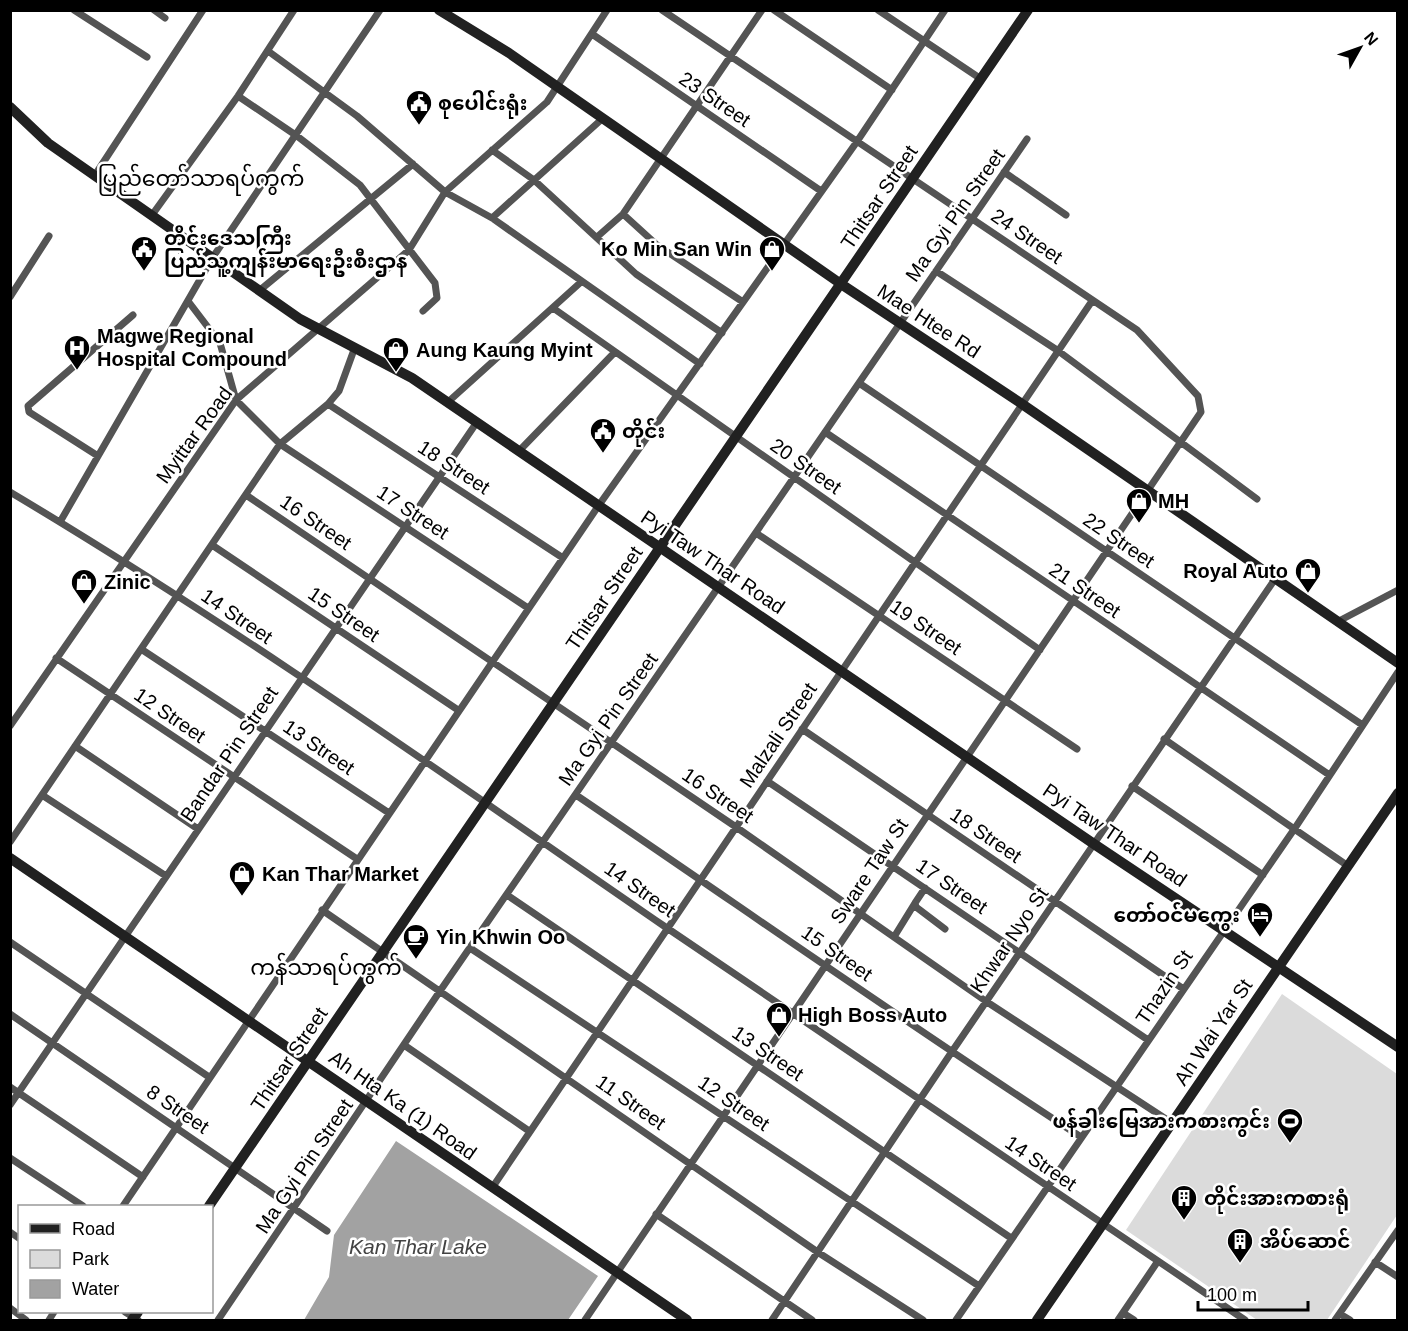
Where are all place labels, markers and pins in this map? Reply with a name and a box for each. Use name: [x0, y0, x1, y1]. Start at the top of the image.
public building icon: စုပေါင်းရုံး: [404, 88, 434, 126]
place label: စုပေါင်းရုံး: [438, 90, 527, 119]
place label: တိုင်းဒေသကြီး ပြည်သူ့ကျန်းမာရေးဦးစီးဌာန: [164, 225, 407, 278]
public building icon: တိုင်းဒေသကြီး ပြည်သူ့ကျန်းမာရေးဦးစီးဌာန: [129, 234, 159, 272]
shop icon: Ko Min San Win: [757, 234, 787, 272]
place label: Ko Min San Win: [601, 238, 752, 260]
place label: Magwe Regional Hospital Compound: [97, 325, 287, 370]
hospital icon: Magwe Regional Hospital Compound: [62, 333, 92, 371]
shop icon: Aung Kaung Myint: [381, 335, 411, 373]
place label: Aung Kaung Myint: [416, 339, 593, 361]
public building icon: တိုင်း: [588, 416, 618, 454]
place label: တိုင်း: [622, 418, 665, 447]
shop icon: MH: [1124, 486, 1154, 524]
place label: MH: [1158, 490, 1189, 512]
shop icon: Royal Auto: [1293, 556, 1323, 594]
place label: Royal Auto: [1183, 560, 1288, 582]
shop icon: Zinic: [69, 567, 99, 605]
place label: Zinic: [104, 571, 151, 593]
shop icon: Kan Thar Market: [227, 859, 257, 897]
place label: Kan Thar Market: [262, 863, 419, 885]
hotel icon: တော်ဝင်မကွေး: [1245, 900, 1275, 938]
place label: တော်ဝင်မကွေး: [1113, 902, 1240, 931]
cafe icon: Yin Khwin Oo: [401, 922, 431, 960]
place label: Yin Khwin Oo: [436, 926, 565, 948]
shop icon: High Boss Auto: [764, 1000, 794, 1038]
place label: High Boss Auto: [798, 1004, 947, 1026]
sports icon: ဖန်ခါးမြေအားကစားကွင်း: [1275, 1106, 1305, 1144]
place label: ဖန်ခါးမြေအားကစားကွင်း: [1053, 1108, 1270, 1137]
building icon: တိုင်းအားကစားရုံ: [1169, 1183, 1199, 1221]
place label: တိုင်းအားကစားရုံ: [1204, 1185, 1349, 1214]
building icon: အိပ်ဆောင်: [1225, 1226, 1255, 1264]
place label: အိပ်ဆောင်: [1260, 1228, 1351, 1252]

